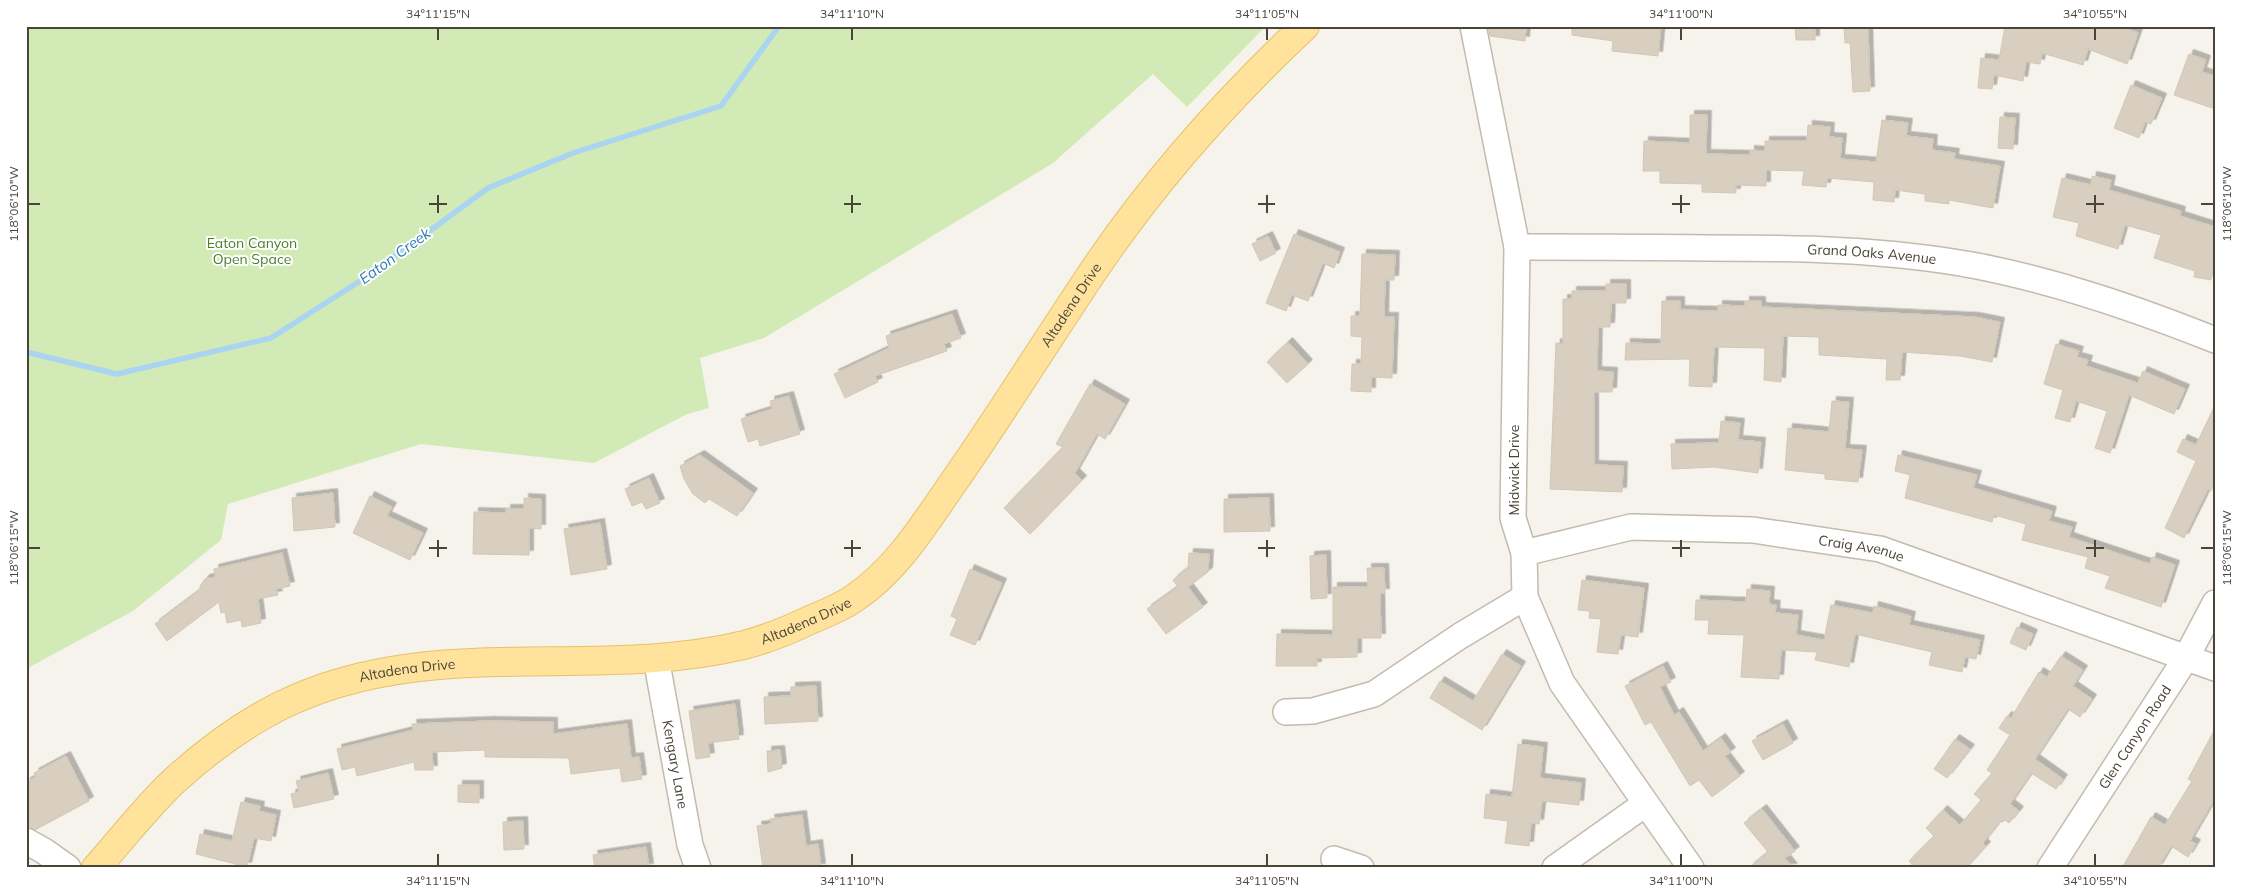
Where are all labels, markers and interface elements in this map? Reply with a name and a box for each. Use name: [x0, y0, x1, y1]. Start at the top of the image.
text: 34°11'15"N: [406, 6, 470, 21]
text: 34°11'10"N: [820, 6, 884, 21]
text: 34°11'05"N: [1235, 6, 1299, 21]
text: 34°11'00"N: [1649, 6, 1713, 21]
text: 34°10'55"N: [2063, 6, 2127, 21]
text: 118°06'10"W: [6, 166, 21, 242]
text: 118°06'10"W: [2219, 166, 2234, 242]
water label: Eaton Creek: [355, 223, 435, 288]
park label: Eaton Canyon Open Space: [207, 234, 297, 268]
street label: Grand Oaks Avenue: [1807, 240, 1938, 268]
street label: Altadena Drive: [1037, 259, 1105, 350]
street label: Midwick Drive: [1505, 425, 1523, 515]
text: 118°06'15"W: [6, 510, 21, 586]
text: 118°06'15"W: [2219, 510, 2234, 586]
street label: Craig Avenue: [1817, 531, 1907, 566]
street label: Altadena Drive: [758, 593, 855, 648]
street label: Altadena Drive: [357, 655, 456, 686]
street label: Glen Canyon Road: [2094, 682, 2175, 793]
street label: Kengary Lane: [658, 718, 692, 810]
text: 34°11'15"N: [406, 873, 470, 888]
text: 34°11'10"N: [820, 873, 884, 888]
text: 34°11'05"N: [1235, 873, 1299, 888]
text: 34°11'00"N: [1649, 873, 1713, 888]
text: 34°10'55"N: [2063, 873, 2127, 888]

